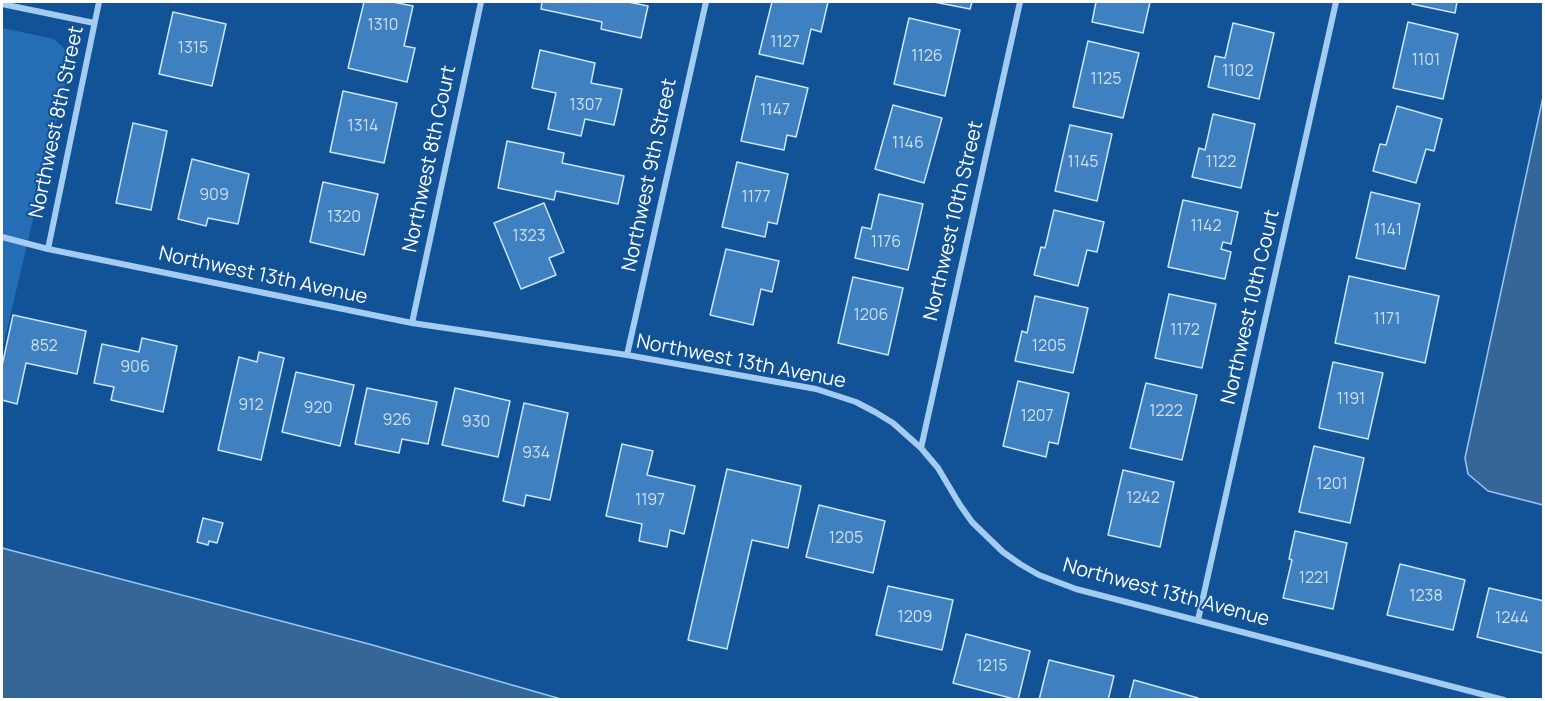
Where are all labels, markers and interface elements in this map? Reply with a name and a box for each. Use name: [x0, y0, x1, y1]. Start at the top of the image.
house number: 1310: [367, 16, 399, 36]
street label: Northwest 8th Street: [25, 24, 89, 220]
house number: 1127: [770, 33, 800, 53]
house number: 1315: [178, 39, 208, 59]
house number: 1126: [911, 47, 943, 67]
house number: 1101: [1412, 51, 1440, 71]
house number: 1102: [1222, 62, 1254, 82]
street label: Northwest 8th Court: [398, 63, 462, 255]
house number: 1125: [1091, 70, 1121, 90]
street label: Northwest 9th Street: [618, 76, 682, 274]
house number: 1307: [570, 96, 602, 116]
house number: 1147: [760, 101, 790, 121]
house number: 1314: [348, 117, 378, 137]
street label: Northwest 10th Street: [919, 119, 989, 323]
house number: 1146: [892, 134, 924, 154]
house number: 1145: [1067, 153, 1099, 173]
house number: 1122: [1206, 153, 1236, 173]
house number: 909: [199, 186, 229, 206]
house number: 1177: [742, 188, 770, 208]
street label: Northwest 10th Court: [1217, 207, 1285, 407]
house number: 1320: [327, 208, 361, 228]
house number: 1142: [1190, 217, 1222, 237]
house number: 1141: [1374, 221, 1402, 241]
house number: 1323: [512, 227, 546, 247]
house number: 1176: [871, 233, 901, 253]
street label: Northwest 13th Avenue: [156, 242, 370, 310]
house number: 1206: [853, 306, 889, 326]
house number: 1171: [1374, 310, 1400, 330]
house number: 1172: [1170, 321, 1200, 341]
street label: Northwest 13th Avenue: [634, 330, 848, 394]
house number: 852: [30, 337, 58, 357]
house number: 1205: [1032, 337, 1066, 357]
house number: 906: [120, 358, 150, 378]
house number: 1191: [1337, 390, 1365, 410]
house number: 912: [238, 396, 264, 416]
house number: 920: [304, 399, 332, 419]
house number: 1222: [1149, 402, 1183, 422]
house number: 1207: [1020, 407, 1054, 427]
house number: 926: [383, 411, 411, 431]
house number: 930: [462, 413, 490, 433]
house number: 934: [522, 444, 550, 464]
house number: 1201: [1316, 475, 1348, 495]
house number: 1242: [1126, 489, 1160, 509]
house number: 1197: [635, 491, 665, 511]
house number: 1205: [829, 529, 863, 549]
street label: Northwest 13th Avenue: [1060, 554, 1272, 632]
house number: 1221: [1299, 569, 1329, 589]
house number: 1238: [1409, 587, 1443, 607]
house number: 1209: [897, 608, 933, 628]
house number: 1244: [1495, 609, 1529, 629]
house number: 1215: [977, 657, 1007, 677]

